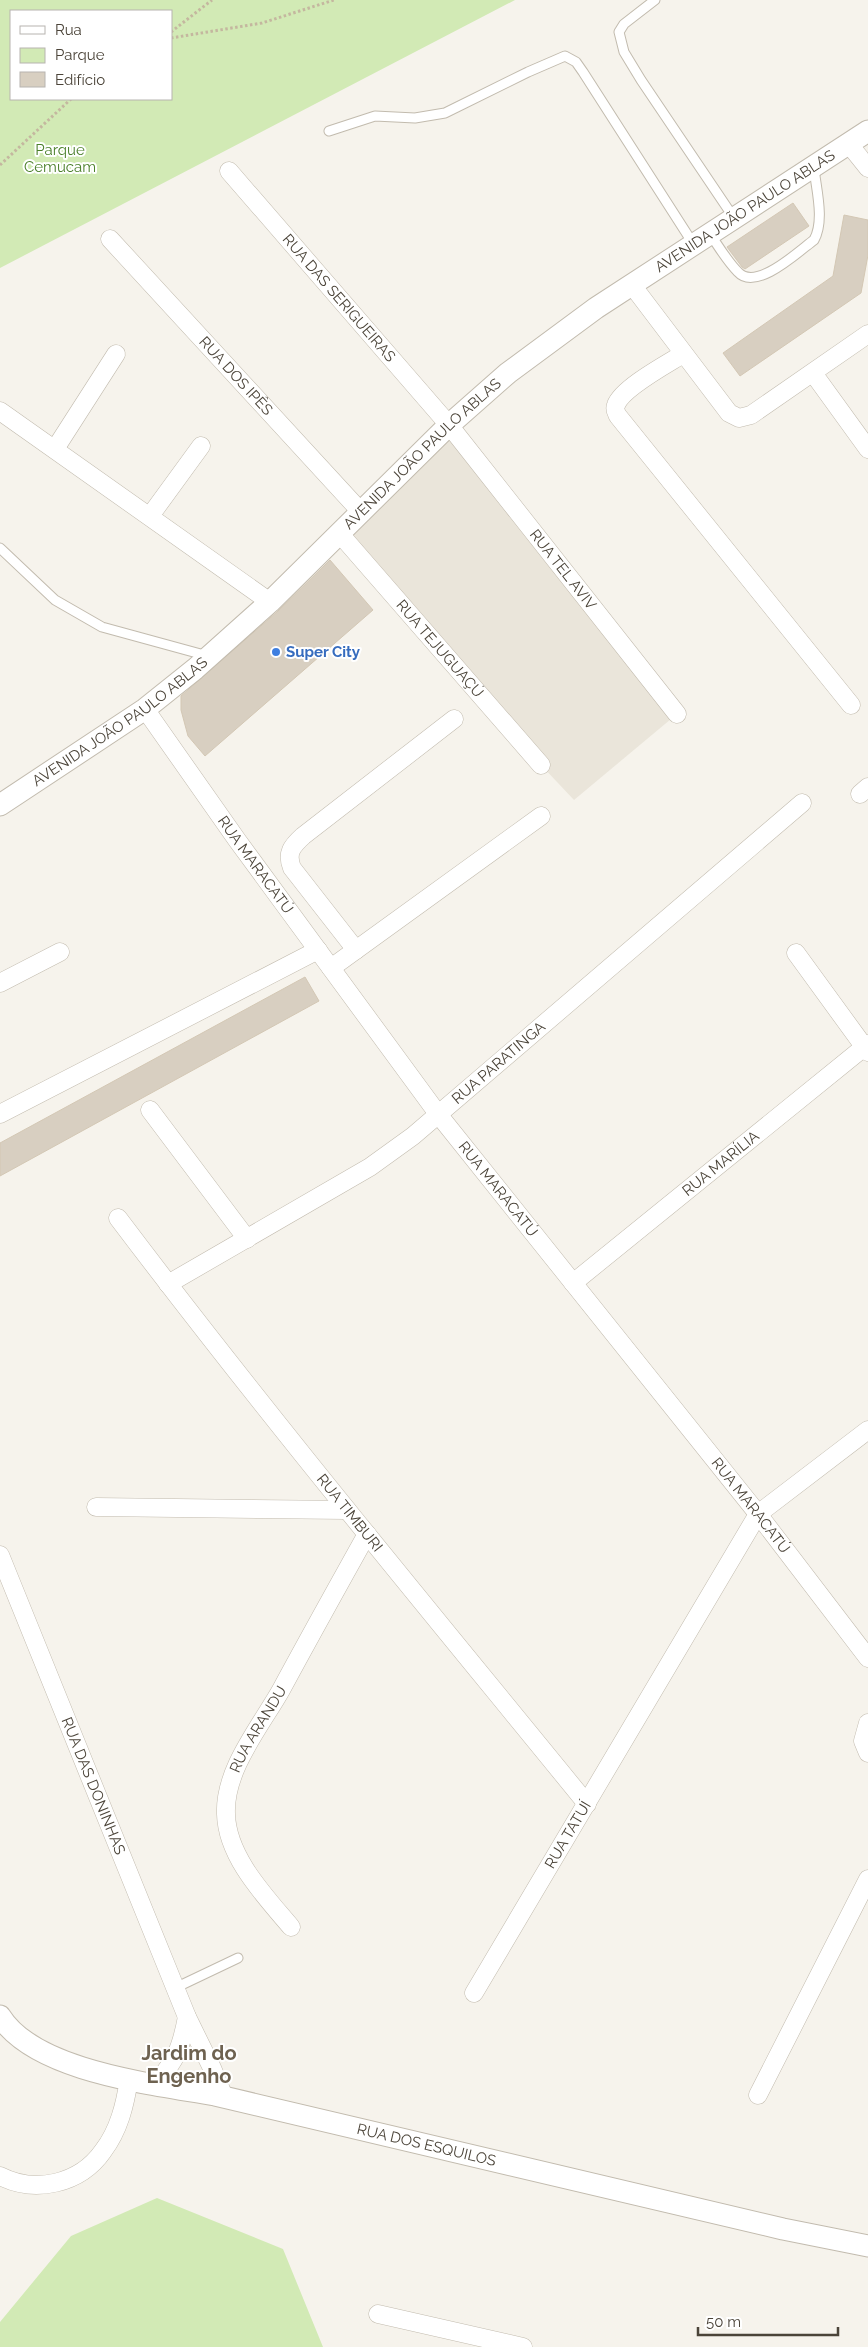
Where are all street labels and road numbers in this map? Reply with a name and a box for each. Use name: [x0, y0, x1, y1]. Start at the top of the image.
street label: AVENIDA JOÃO PAULO ABLAS: [652, 146, 838, 276]
street label: RUA DAS SERIGUEIRAS: [279, 230, 399, 366]
street label: RUA DOS IPÊS: [195, 333, 277, 419]
street label: AVENIDA JOÃO PAULO ABLAS: [340, 374, 505, 533]
street label: RUA TEL AVIV: [526, 526, 600, 613]
street label: RUA TEJUGUAÇÚ: [392, 596, 487, 701]
street label: AVENIDA JOÃO PAULO ABLAS: [29, 653, 211, 790]
street label: RUA MARACATÚ: [214, 812, 297, 917]
street label: RUA PARATINGA: [448, 1018, 549, 1108]
street label: RUA MARÍLIA: [679, 1127, 763, 1200]
street label: RUA MARACATÚ: [455, 1138, 542, 1240]
street label: RUA MARACATÚ: [708, 1454, 794, 1557]
street label: RUA TIMBURI: [313, 1470, 386, 1555]
street label: RUA ARANDU: [226, 1683, 290, 1775]
street label: RUA DAS DONINHAS: [58, 1714, 129, 1857]
street label: RUA TATUÍ: [541, 1798, 595, 1872]
street label: RUA DOS ESQUILOS: [355, 2120, 498, 2170]

